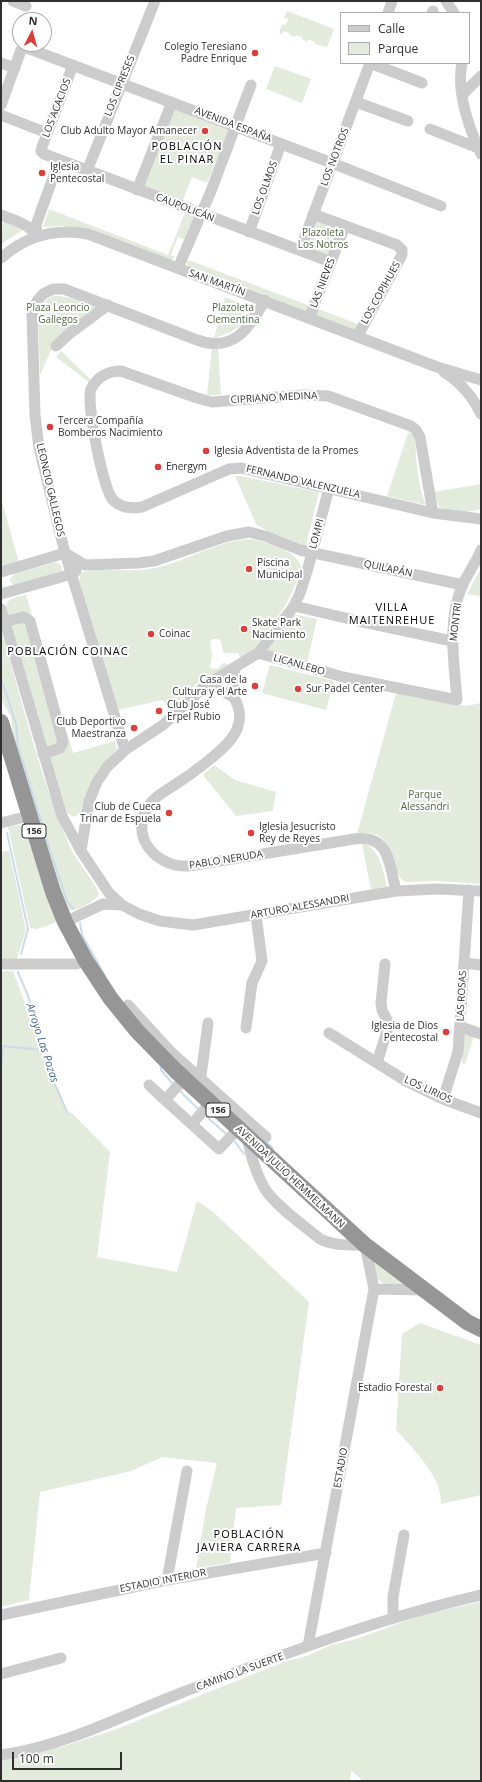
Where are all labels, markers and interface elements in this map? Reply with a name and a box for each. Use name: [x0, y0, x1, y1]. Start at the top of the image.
north arrow: [12, 12, 52, 52]
legend: [340, 12, 470, 64]
text: N: [28, 13, 38, 28]
text: Calle: [378, 20, 405, 37]
text: Parque: [378, 40, 418, 57]
place label: Colegio Teresiano Padre Enrique: [164, 41, 247, 64]
marker: Colegio Teresiano Padre Enrique: [250, 48, 260, 58]
street label: LOS CIPRESES: [102, 54, 138, 118]
street label: LOS ACACIOS: [40, 77, 74, 139]
street label: AVENIDA ESPAÑA: [193, 105, 273, 145]
place label: Club Adulto Mayor Amanecer: [60, 125, 197, 137]
marker: Club Adulto Mayor Amanecer: [200, 126, 210, 136]
street label: LOS NOTROS: [318, 126, 352, 188]
district label: POBLACIÓN EL PINAR: [152, 140, 222, 166]
street label: LOS OLMOS: [250, 159, 280, 217]
place label: Iglesia Pentecostal: [50, 161, 104, 184]
marker: Iglesia Pentecostal: [37, 168, 47, 178]
street label: CAUPOLICÁN: [154, 191, 216, 225]
park label: Plazoleta Los Notros: [298, 227, 348, 250]
street label: LAS NIEVES: [308, 256, 338, 310]
street label: LOS COPIHUES: [359, 260, 403, 326]
street label: SAN MARTÍN: [187, 267, 247, 299]
park label: Plaza Leoncio Gallegos: [26, 302, 90, 326]
park label: Plazoleta Clementina: [206, 302, 260, 326]
street label: CIPRIANO MEDINA: [230, 390, 318, 406]
place label: Tercera Compañía Bomberos Nacimiento: [58, 415, 162, 438]
marker: Tercera Compañía Bomberos Nacimiento: [45, 422, 55, 432]
street label: LEONCIO GALLEGOS: [33, 442, 67, 538]
place label: Iglesia Adventista de la Promes: [214, 445, 358, 457]
marker: Iglesia Adventista de la Promes: [201, 446, 211, 456]
place label: Energym: [166, 461, 207, 473]
marker: Energym: [153, 462, 163, 472]
street label: FERNANDO VALENZUELA: [245, 463, 361, 501]
street label: LOMPI: [307, 518, 327, 550]
place label: Piscina Municipal: [257, 557, 302, 580]
street label: QUILAPÁN: [363, 558, 413, 580]
marker: Piscina Municipal: [244, 564, 254, 574]
district label: VILLA MAITENREHUE: [349, 601, 435, 627]
street label: MONTRI: [448, 602, 464, 642]
place label: Skate Park Nacimiento: [252, 617, 306, 640]
marker: Skate Park Nacimiento: [239, 624, 249, 634]
place label: Coinac: [159, 628, 190, 640]
marker: Coinac: [146, 629, 156, 639]
district label: POBLACIÓN COINAC: [7, 645, 129, 659]
street label: LICANLEBO: [272, 652, 326, 678]
place label: Casa de la Cultura y el Arte: [172, 674, 247, 698]
marker: Casa de la Cultura y el Arte: [250, 681, 260, 691]
place label: Sur Padel Center: [306, 683, 384, 695]
marker: Sur Padel Center: [293, 684, 303, 694]
place label: Club José Erpel Rubio: [167, 699, 220, 722]
marker: Club José Erpel Rubio: [154, 706, 164, 716]
place label: Club Deportivo Maestranza: [56, 716, 126, 740]
marker: Club Deportivo Maestranza: [129, 723, 139, 733]
park label: Parque Alessandri: [401, 789, 449, 812]
place label: Club de Cueca Trinar de Espuela: [80, 801, 161, 824]
marker: Club de Cueca Trinar de Espuela: [164, 808, 174, 818]
place label: Iglesia Jesucristo Rey de Reyes: [259, 821, 336, 844]
road number: 156: [22, 824, 46, 838]
marker: Iglesia Jesucristo Rey de Reyes: [246, 828, 256, 838]
street label: PABLO NERUDA: [188, 848, 264, 872]
street label: ARTURO ALESSANDRI: [250, 892, 350, 922]
street label: LAS ROSAS: [455, 970, 469, 1022]
water label: Arroyo Las Pozas: [23, 1002, 61, 1084]
place label: Iglesia de Dios Pentecostal: [371, 1020, 438, 1044]
marker: Iglesia de Dios Pentecostal: [441, 1027, 451, 1037]
street label: LOS LIRIOS: [402, 1074, 454, 1106]
road number: 156: [206, 1103, 230, 1117]
street label: AVENIDA JULIO HEMMELMANN: [233, 1123, 347, 1231]
place label: Estadio Forestal: [358, 1382, 432, 1394]
marker: Estadio Forestal: [435, 1383, 445, 1393]
street label: ESTADIO: [332, 1447, 350, 1489]
district label: POBLACIÓN JAVIERA CARRERA: [197, 1528, 301, 1554]
street label: ESTADIO INTERIOR: [119, 1567, 207, 1595]
street label: CAMINO LA SUERTE: [195, 1651, 285, 1693]
scale bar: [14, 1744, 124, 1770]
text: 100 m: [19, 1750, 54, 1767]

